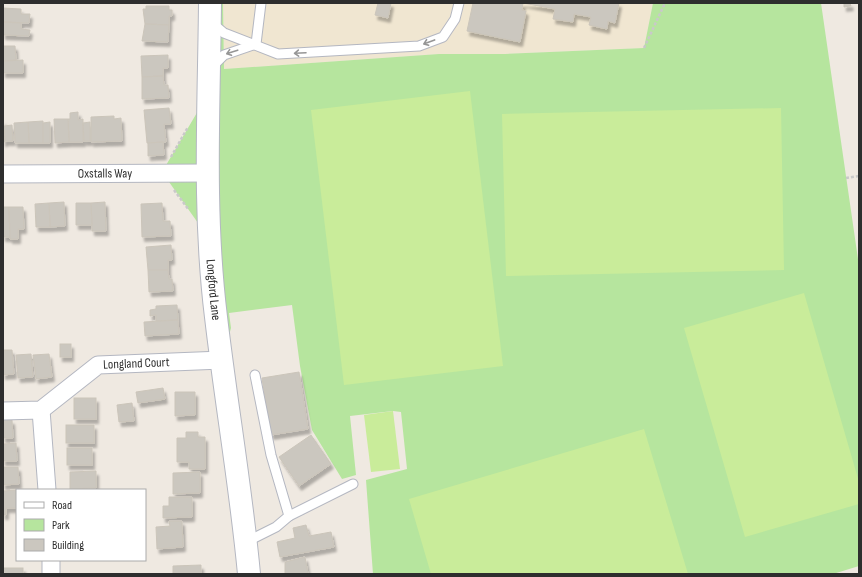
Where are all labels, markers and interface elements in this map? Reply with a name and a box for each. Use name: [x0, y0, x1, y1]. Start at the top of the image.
one-way arrow: [424, 39, 436, 47]
one-way arrow: [226, 49, 239, 56]
one-way arrow: [294, 49, 307, 56]
street label: Oxstalls Way: [78, 165, 132, 182]
street label: Longford Lane: [203, 259, 224, 321]
street label: Longland Court: [103, 354, 170, 373]
legend: [16, 489, 146, 561]
text: Road: [52, 498, 72, 513]
text: Park: [52, 518, 70, 533]
text: Building: [52, 538, 84, 553]

